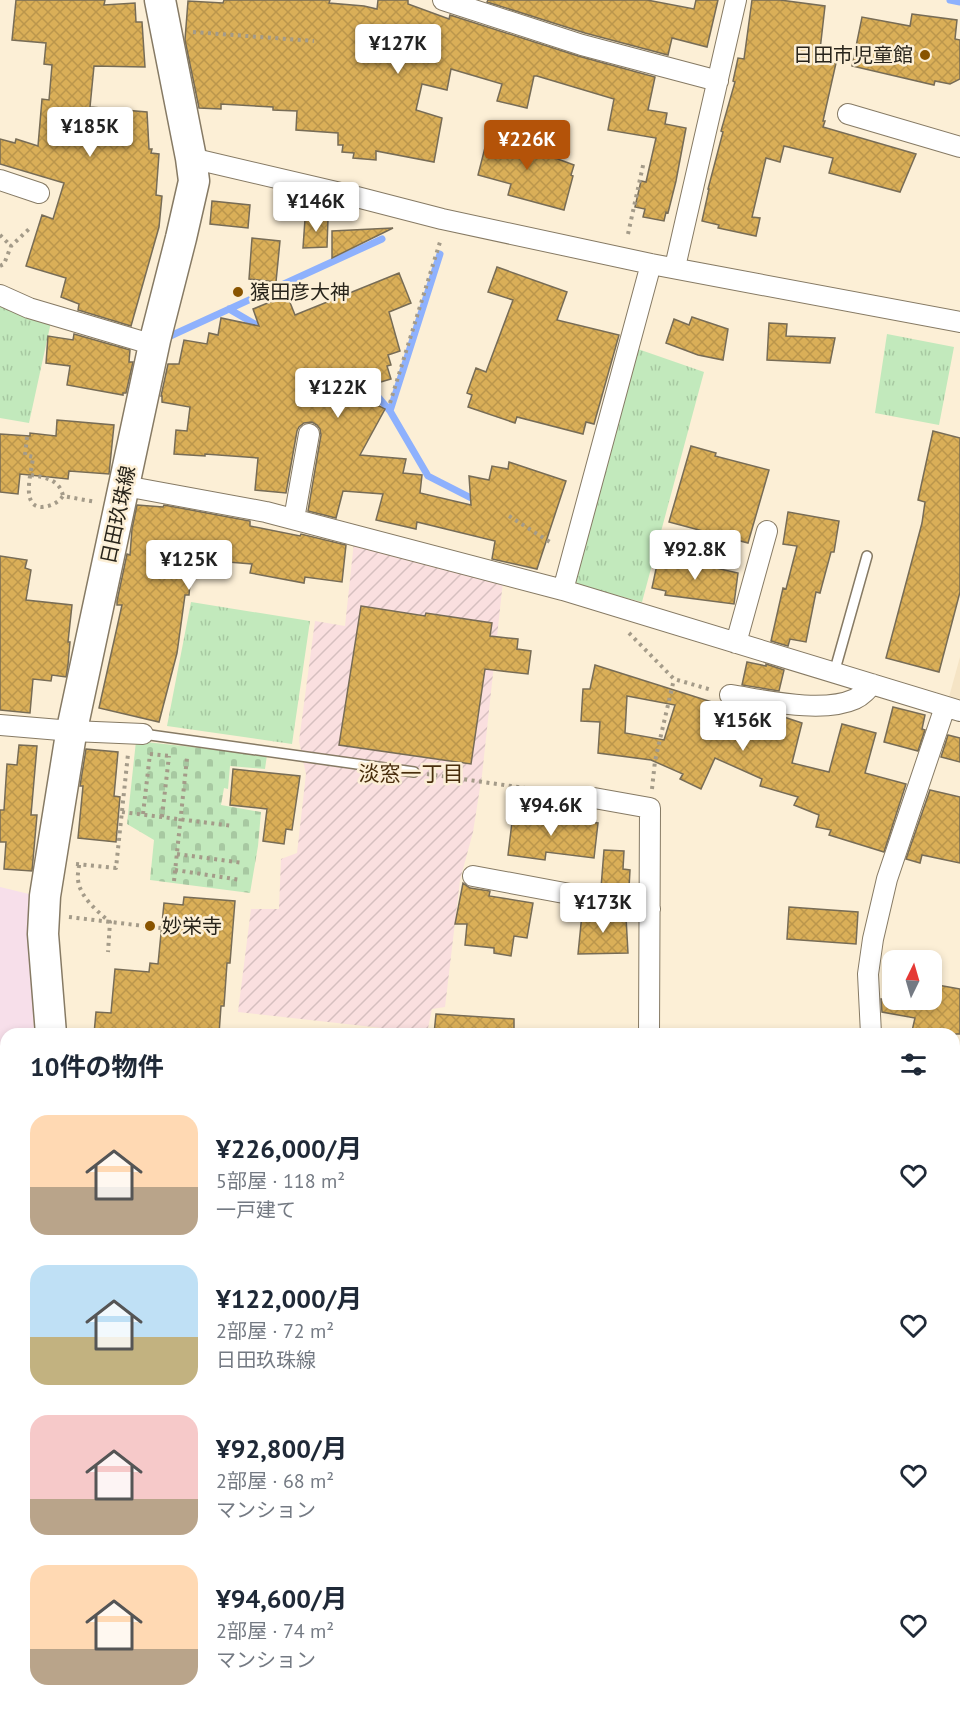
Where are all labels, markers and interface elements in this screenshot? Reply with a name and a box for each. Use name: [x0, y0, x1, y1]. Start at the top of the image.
pin: ¥127K: [356, 24, 440, 75]
text: ¥127K: [369, 30, 427, 56]
place label: 日田市児童館: [793, 42, 913, 68]
marker: 日田市児童館: [918, 48, 932, 62]
pin: ¥185K: [48, 107, 132, 158]
text: ¥185K: [61, 113, 119, 139]
pin: ¥226K: [485, 120, 569, 171]
text: ¥226K: [498, 126, 556, 152]
pin: ¥146K: [274, 182, 358, 233]
text: ¥146K: [287, 188, 345, 214]
place label: 猿田彦大神: [250, 279, 350, 305]
marker: 猿田彦大神: [231, 285, 245, 299]
pin: ¥122K: [296, 368, 380, 419]
text: ¥122K: [309, 374, 367, 400]
street label: 日田玖珠線: [95, 463, 141, 567]
pin: ¥92.8K: [646, 530, 744, 581]
text: ¥92.8K: [664, 536, 726, 562]
pin: ¥125K: [147, 540, 231, 591]
text: ¥125K: [160, 546, 218, 572]
pin: ¥156K: [701, 701, 785, 752]
text: ¥156K: [714, 707, 772, 733]
district label: 淡窓一丁目: [359, 760, 464, 787]
pin: ¥94.6K: [502, 786, 600, 837]
text: ¥94.6K: [520, 792, 582, 818]
pin: ¥173K: [561, 883, 645, 934]
text: ¥173K: [574, 889, 632, 915]
place label: 妙栄寺: [162, 913, 222, 939]
marker: 妙栄寺: [143, 919, 157, 933]
north arrow: [882, 950, 942, 1010]
map controls: [882, 950, 942, 1010]
icon: filters: [897, 1048, 930, 1081]
text: 10件の物件: [30, 1050, 163, 1083]
text: ¥226,000/月: [216, 1132, 362, 1165]
icon: home: [78, 1139, 150, 1211]
icon: heart: [897, 1159, 930, 1192]
text: 5部屋 · 118 m²: [216, 1168, 345, 1194]
text: 一戸建て: [216, 1197, 296, 1223]
text: ¥122,000/月: [216, 1282, 362, 1315]
icon: home: [78, 1289, 150, 1361]
icon: heart: [897, 1309, 930, 1342]
text: 2部屋 · 72 m²: [216, 1318, 334, 1344]
text: 日田玖珠線: [216, 1347, 316, 1373]
text: ¥92,800/月: [216, 1432, 348, 1465]
icon: home: [78, 1439, 150, 1511]
icon: heart: [897, 1459, 930, 1492]
text: 2部屋 · 68 m²: [216, 1468, 334, 1494]
text: マンション: [216, 1497, 316, 1523]
text: ¥94,600/月: [216, 1582, 348, 1615]
icon: home: [78, 1589, 150, 1661]
icon: heart: [897, 1609, 930, 1642]
text: 2部屋 · 74 m²: [216, 1618, 334, 1644]
text: マンション: [216, 1647, 316, 1673]

